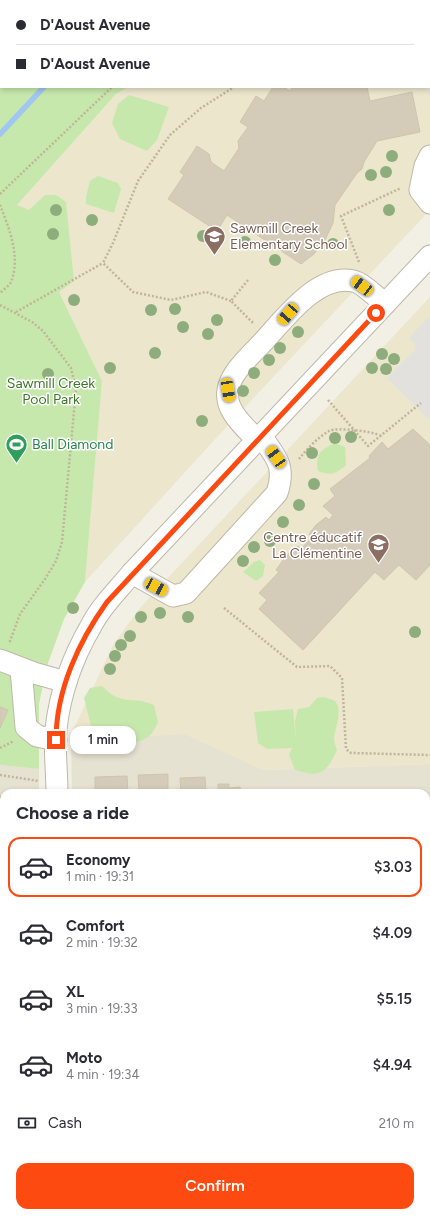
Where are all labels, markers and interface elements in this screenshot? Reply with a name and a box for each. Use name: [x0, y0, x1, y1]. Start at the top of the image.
text: D'Aoust Avenue: [40, 16, 150, 34]
text: D'Aoust Avenue: [40, 55, 150, 73]
place label: Sawmill Creek Elementary School: [230, 220, 348, 253]
school or university icon: Sawmill Creek Elementary School: [201, 223, 227, 256]
car: [349, 274, 375, 298]
car: [276, 301, 300, 327]
route start: [367, 304, 385, 322]
park label: Sawmill Creek Pool Park: [7, 375, 95, 408]
car: [220, 377, 236, 403]
sports icon: Ball Diamond: [3, 431, 29, 464]
place label: Ball Diamond: [32, 436, 113, 453]
car: [264, 444, 288, 470]
place label: Centre éducatif La Clémentine: [263, 529, 363, 562]
school or university icon: Centre éducatif La Clémentine: [365, 532, 391, 565]
car: [143, 576, 169, 598]
callout: 1 min: [70, 726, 136, 754]
route end: [47, 731, 65, 749]
text: 1 min: [88, 732, 118, 747]
text: Choose a ride: [16, 802, 129, 824]
icon: car: [18, 849, 54, 885]
text: Economy: [66, 851, 131, 869]
text: $3.03: [374, 858, 412, 876]
text: 1 min · 19:31: [66, 869, 134, 884]
icon: car: [18, 915, 54, 951]
text: Comfort: [66, 917, 125, 935]
text: $4.09: [372, 924, 412, 942]
text: 2 min · 19:32: [66, 935, 138, 950]
icon: car: [18, 981, 54, 1017]
text: XL: [66, 983, 84, 1001]
text: $5.15: [377, 990, 412, 1008]
text: 3 min · 19:33: [66, 1001, 138, 1016]
icon: car: [18, 1047, 54, 1083]
text: Moto: [66, 1049, 102, 1067]
text: $4.94: [373, 1056, 412, 1074]
text: 4 min · 19:34: [66, 1067, 140, 1082]
icon: cash: [16, 1112, 38, 1134]
text: Cash: [48, 1114, 82, 1132]
text: 210 m: [379, 1116, 414, 1131]
button: Confirm: [16, 1163, 414, 1209]

